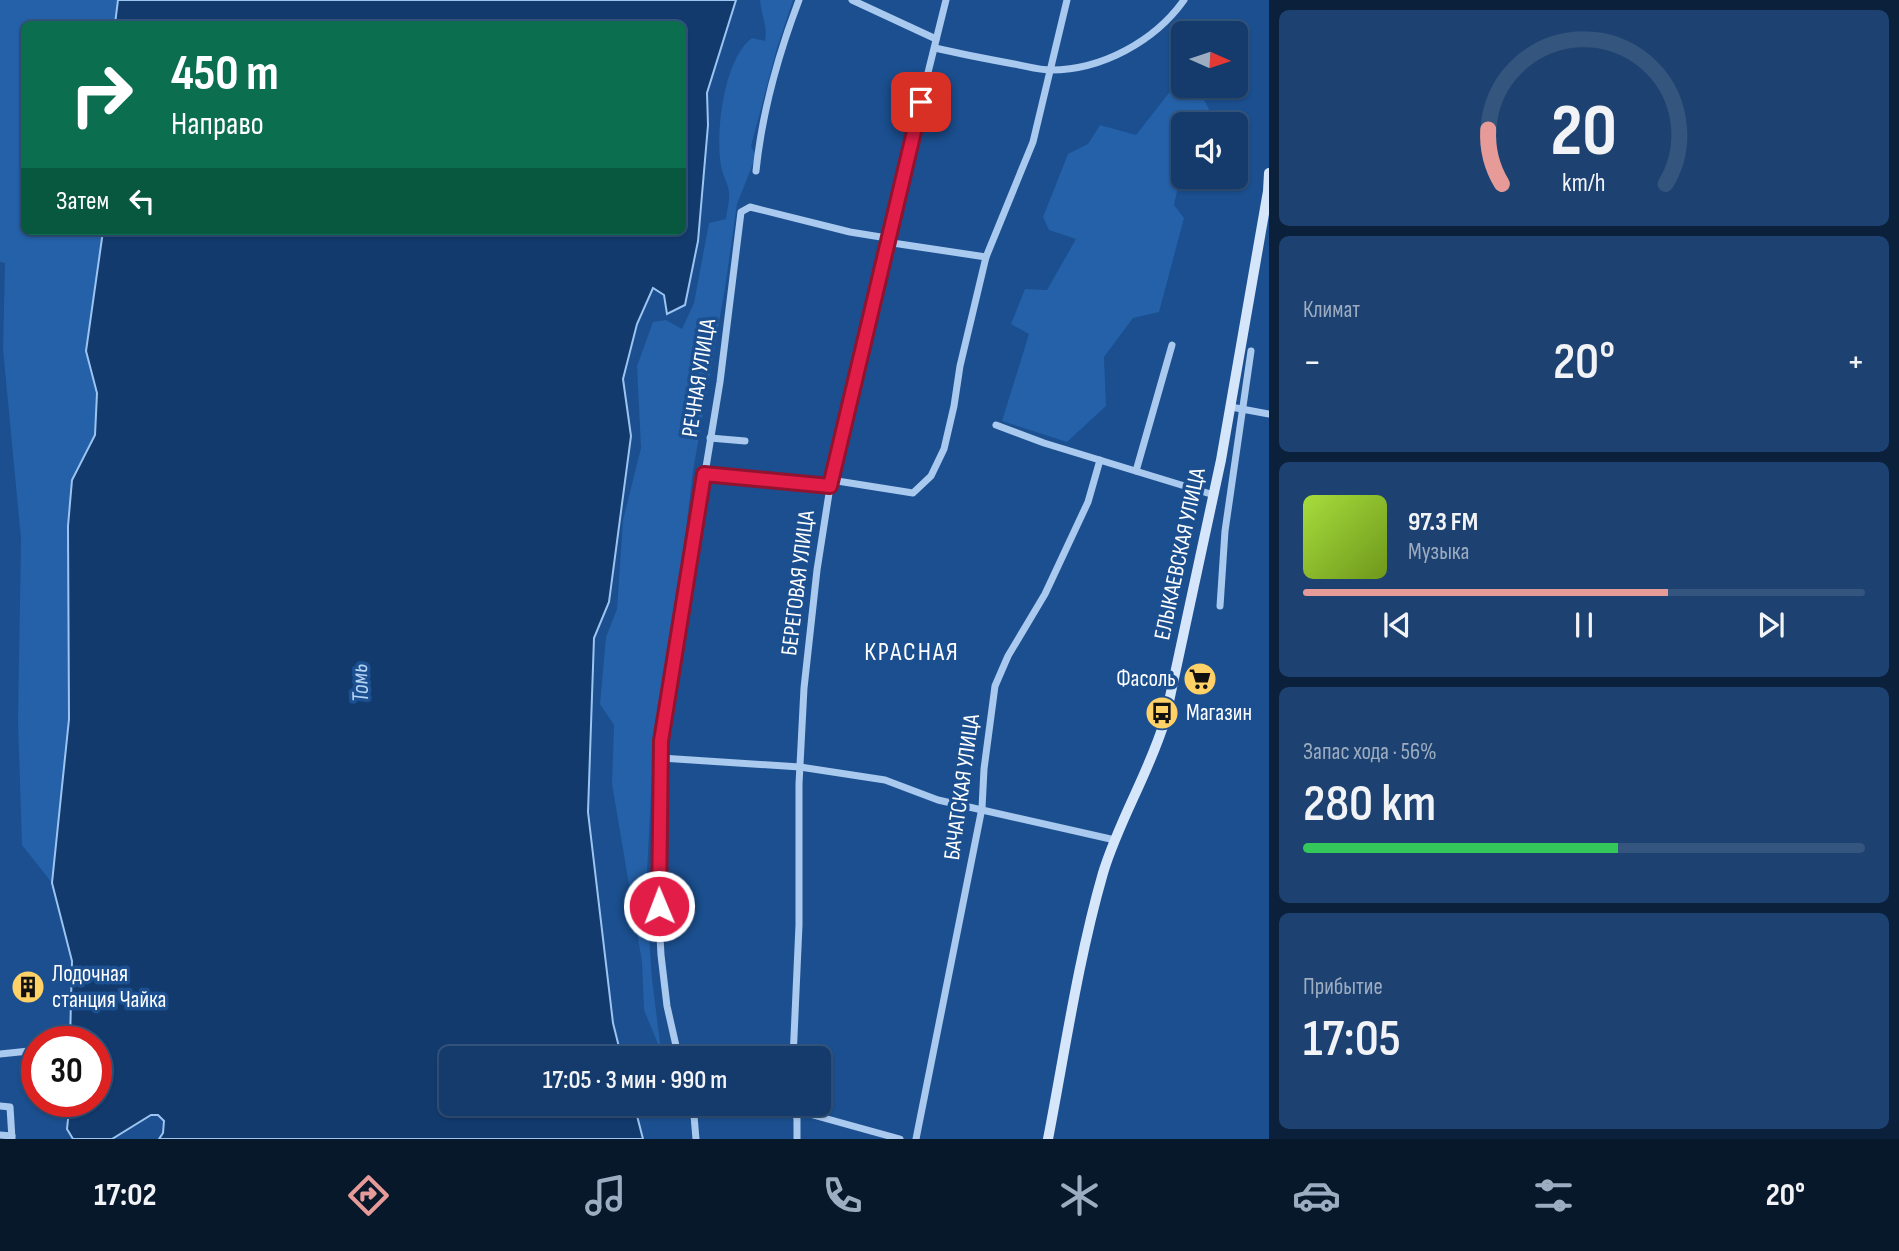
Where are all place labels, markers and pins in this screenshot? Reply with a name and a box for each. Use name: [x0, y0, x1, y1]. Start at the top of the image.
pin: [891, 72, 951, 132]
supermarket icon: Фасоль: [1181, 660, 1219, 698]
place label: Фасоль: [1116, 665, 1176, 693]
bus stop icon: Магазин: [1143, 694, 1181, 732]
place label: Магазин: [1186, 699, 1252, 727]
place label: Лодочная станция Чайка: [52, 960, 166, 1014]
building icon: Лодочная станция Чайка: [9, 968, 47, 1006]

